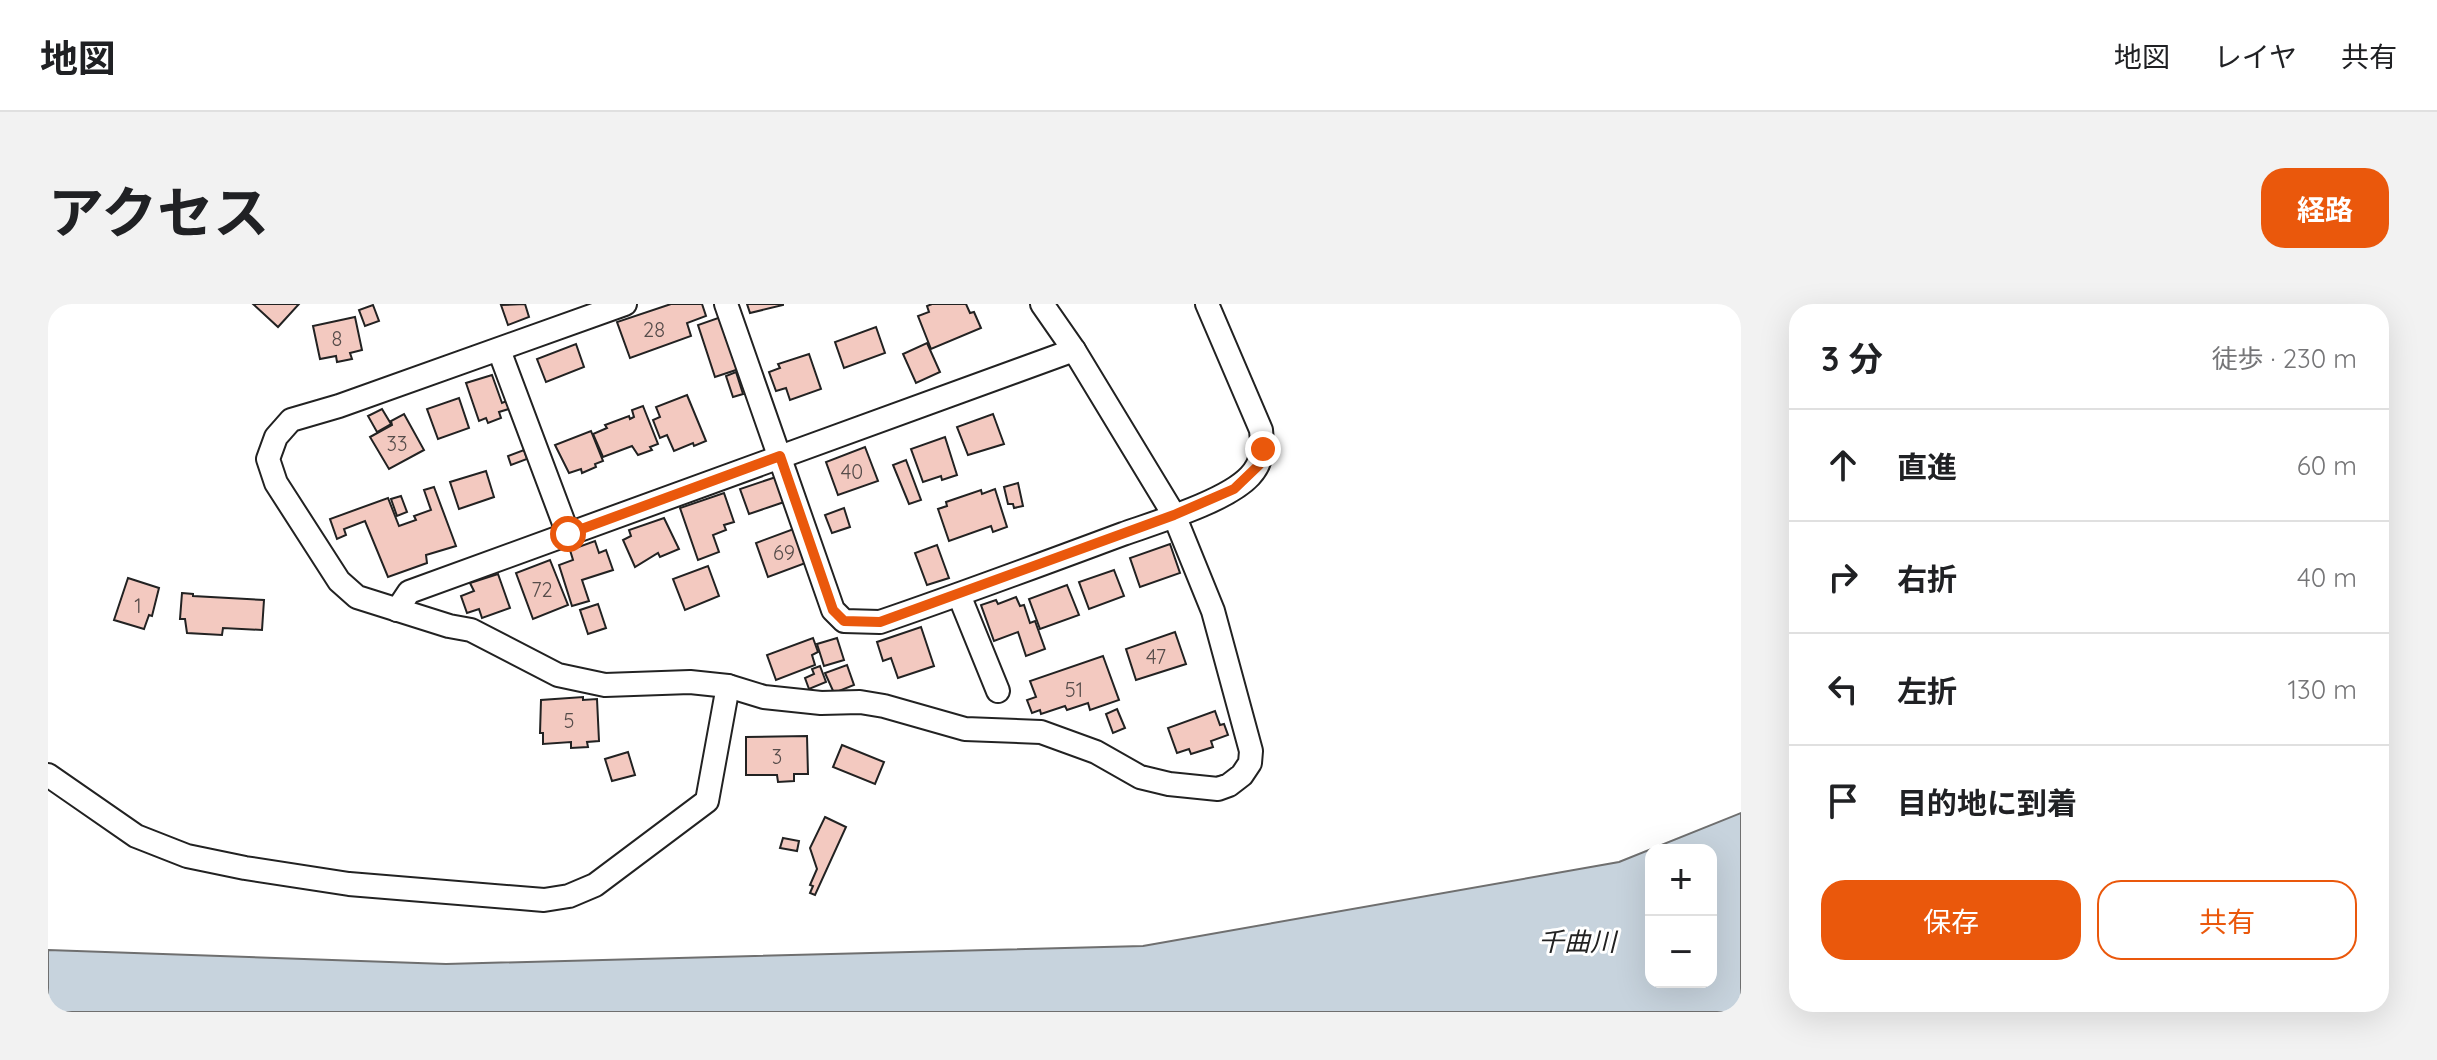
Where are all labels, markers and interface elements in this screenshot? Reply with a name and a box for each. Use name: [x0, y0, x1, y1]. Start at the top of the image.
text: 地図: [40, 34, 116, 82]
text: 地図: [2114, 39, 2170, 74]
text: レイヤ: [2214, 39, 2297, 74]
text: 共有: [2341, 39, 2397, 74]
button: 経路: [2261, 168, 2389, 248]
text: アクセス: [48, 177, 269, 247]
house number: 28: [643, 317, 665, 342]
house number: 8: [332, 326, 342, 351]
text: 3 分: [1821, 337, 1883, 380]
text: 徒歩 · 230 m: [2211, 342, 2357, 375]
house number: 33: [387, 431, 407, 456]
route end: [1245, 431, 1281, 467]
icon: ahead: [1821, 443, 1865, 487]
text: 直進: [1897, 448, 1957, 486]
text: 60 m: [2297, 449, 2357, 482]
house number: 40: [841, 459, 863, 484]
route start: [550, 516, 586, 552]
house number: 69: [773, 540, 795, 565]
icon: right: [1821, 555, 1865, 599]
text: 右折: [1897, 560, 1957, 598]
text: 40 m: [2297, 561, 2357, 594]
house number: 72: [531, 577, 553, 602]
house number: 1: [134, 593, 142, 618]
house number: 47: [1146, 644, 1166, 669]
icon: left: [1821, 667, 1865, 711]
text: 左折: [1897, 672, 1957, 710]
text: 130 m: [2287, 673, 2357, 706]
house number: 51: [1065, 677, 1083, 702]
house number: 5: [564, 708, 574, 733]
house number: 3: [772, 744, 782, 769]
icon: arrive: [1821, 779, 1865, 823]
text: 目的地に到着: [1897, 784, 2077, 822]
map controls: [1645, 844, 1717, 988]
button: +: [1645, 844, 1717, 916]
button: 保存: [1821, 880, 2081, 960]
button: 共有: [2097, 880, 2357, 960]
button: −: [1645, 916, 1717, 988]
water label: 千曲川: [1538, 925, 1619, 958]

